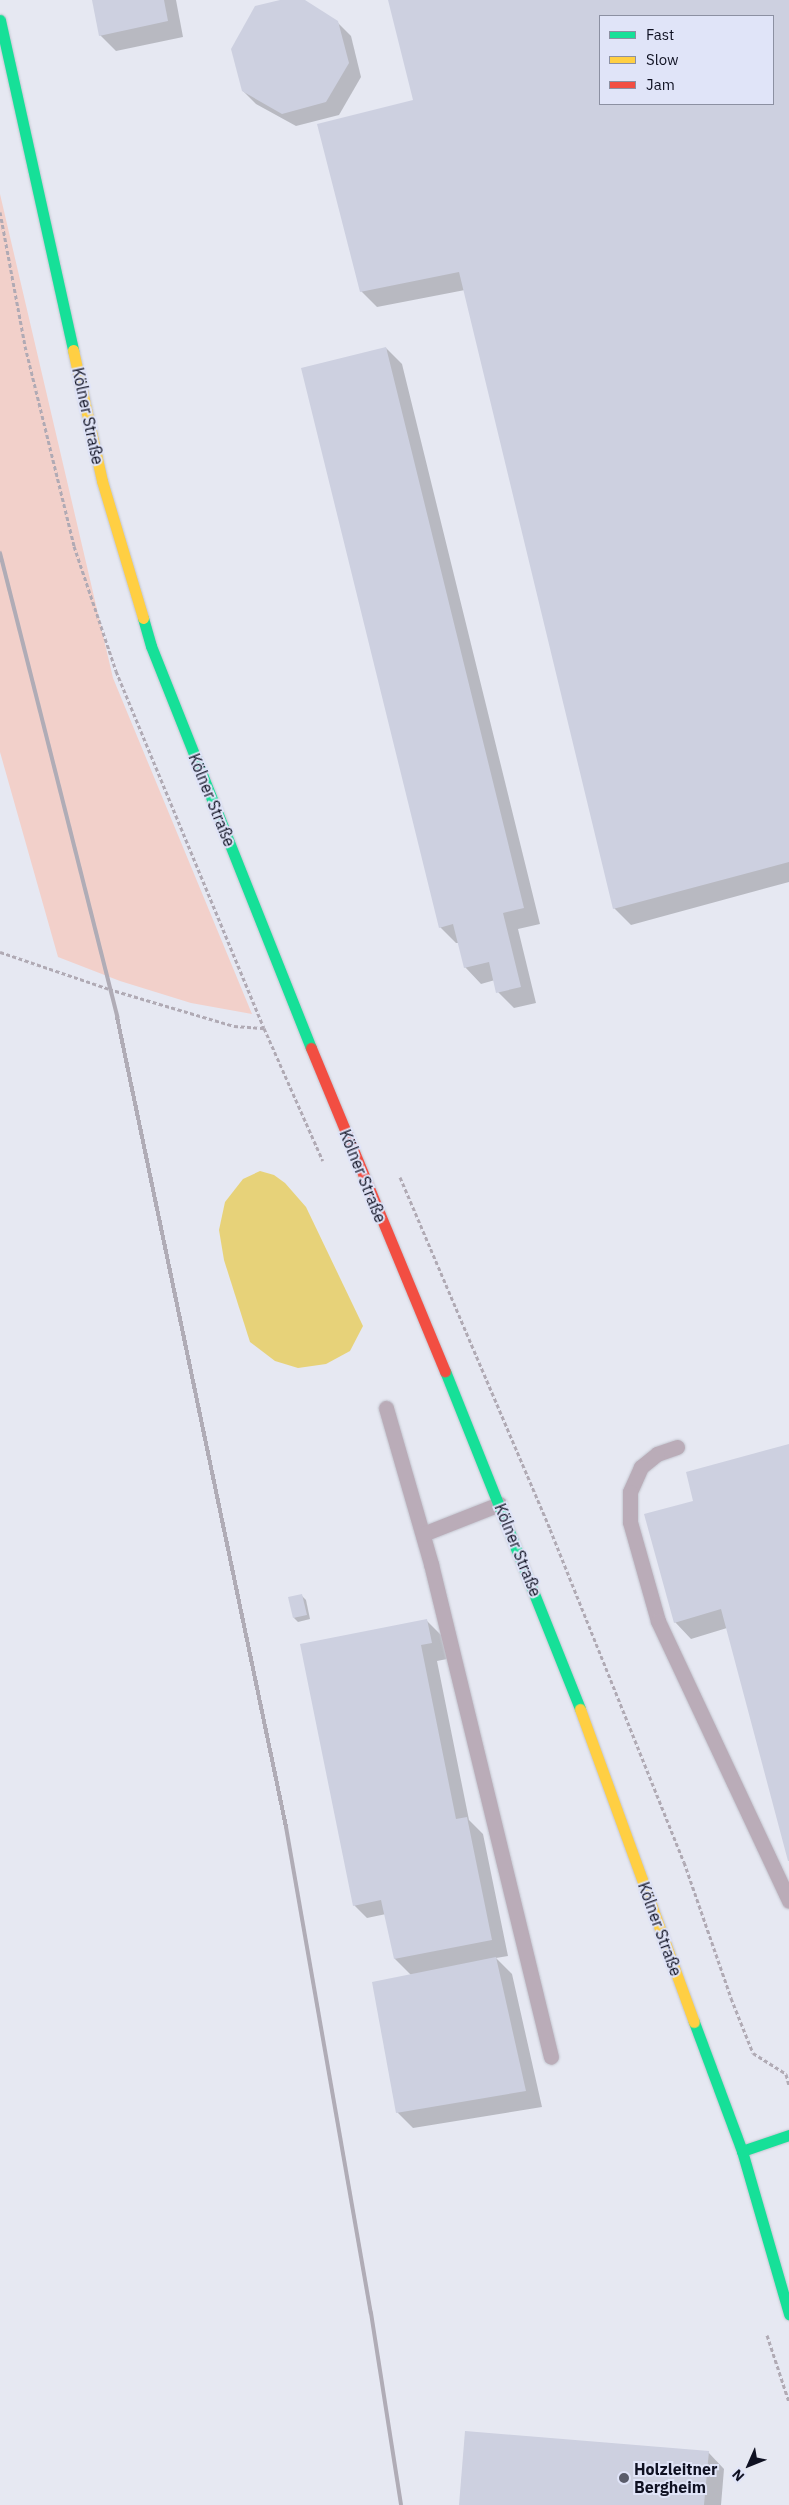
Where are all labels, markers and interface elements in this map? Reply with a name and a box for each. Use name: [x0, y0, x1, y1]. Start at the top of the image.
legend: [599, 15, 774, 105]
text: Fast: [646, 25, 674, 44]
text: Slow: [646, 50, 679, 69]
text: Jam: [646, 75, 675, 94]
street label: Kölner Straße: [68, 366, 108, 466]
street label: Kölner Straße: [185, 751, 239, 849]
street label: Kölner Straße: [336, 1127, 390, 1225]
street label: Kölner Straße: [491, 1501, 545, 1599]
street label: Kölner Straße: [634, 1879, 686, 1979]
north arrow: [724, 2440, 774, 2490]
place label: Holzleitner Bergheim: [634, 2459, 717, 2497]
text: N: [728, 2466, 748, 2485]
marker: Holzleitner Bergheim: [618, 2472, 630, 2484]

